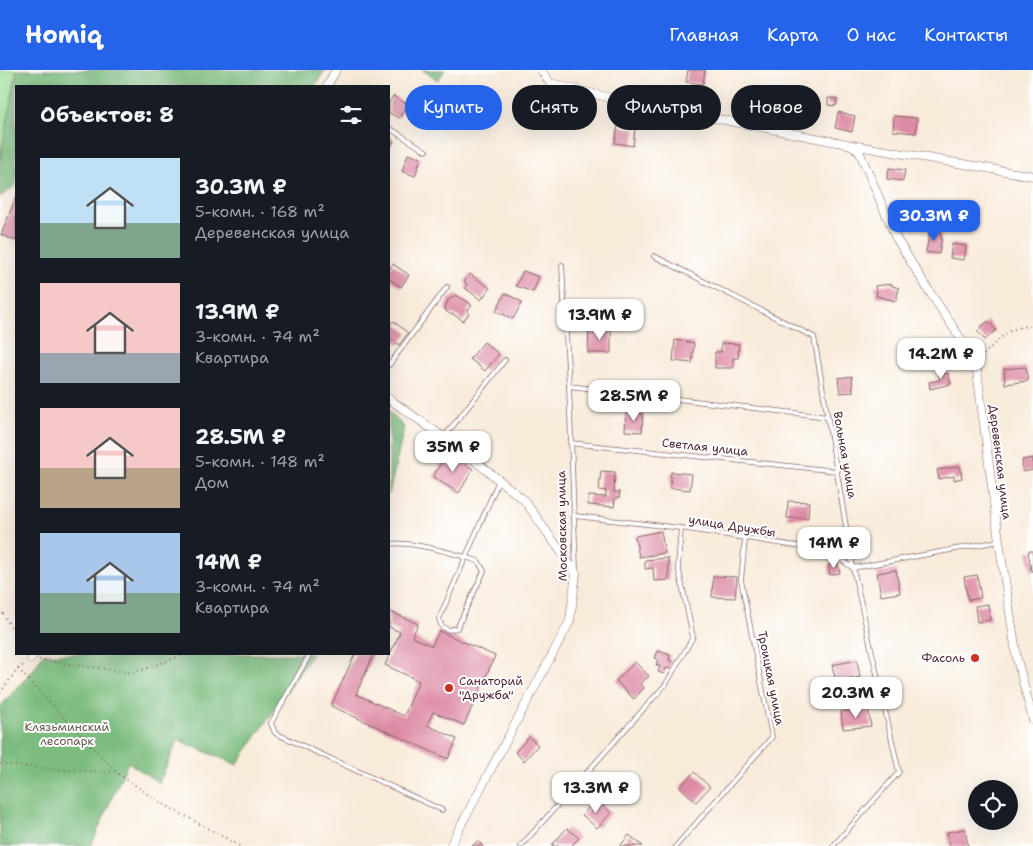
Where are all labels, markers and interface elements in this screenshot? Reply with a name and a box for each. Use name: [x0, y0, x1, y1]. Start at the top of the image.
text: Homiq: [25, 19, 102, 51]
text: Главная: [669, 23, 739, 47]
text: Карта: [767, 23, 819, 47]
text: О нас: [847, 23, 896, 47]
text: Контакты: [924, 23, 1008, 47]
chip: Купить: [405, 85, 502, 130]
chip: Снять: [512, 85, 597, 130]
chip: Фильтры: [607, 85, 721, 130]
chip: Новое: [731, 85, 821, 130]
text: Объектов: 8: [40, 101, 174, 129]
icon: filters: [337, 101, 365, 129]
text: 30.3M ₽: [195, 173, 287, 201]
icon: home: [80, 178, 140, 238]
pin: 30.3M ₽: [888, 200, 980, 242]
text: 5-комн. · 168 m²: [195, 201, 325, 222]
text: 30.3M ₽: [899, 205, 969, 226]
text: Деревенская улица: [195, 222, 349, 243]
text: 13.9M ₽: [195, 298, 280, 326]
pin: 13.9M ₽: [554, 298, 646, 341]
icon: home: [80, 303, 140, 363]
text: 13.9M ₽: [568, 304, 632, 325]
text: 3-комн. · 74 m²: [195, 326, 320, 347]
pin: 14.2M ₽: [895, 338, 987, 380]
text: 14.2M ₽: [908, 343, 974, 364]
text: Квартира: [195, 347, 269, 368]
pin: 28.5M ₽: [588, 380, 680, 422]
text: 28.5M ₽: [599, 385, 669, 406]
street label: Деревенская улица: [985, 404, 1015, 521]
street label: Вольная улица: [829, 410, 861, 500]
text: 28.5M ₽: [195, 423, 286, 451]
icon: home: [80, 428, 140, 488]
pin: 35M ₽: [418, 430, 488, 473]
street label: Светлая улица: [661, 435, 749, 460]
text: 35M ₽: [426, 436, 480, 457]
text: 5-комн. · 148 m²: [195, 451, 325, 472]
street label: Московская улица: [553, 470, 571, 582]
text: Дом: [195, 472, 229, 493]
street label: улица Дружбы: [687, 511, 777, 541]
pin: 14M ₽: [799, 526, 869, 569]
text: 14M ₽: [808, 532, 860, 553]
text: 14M ₽: [195, 548, 262, 576]
icon: home: [80, 553, 140, 613]
text: 3-комн. · 74 m²: [195, 576, 320, 597]
text: Квартира: [195, 597, 269, 618]
street label: Троицкая улица: [754, 629, 788, 727]
place label: Фасоль: [921, 650, 965, 666]
marker: Фасоль: [969, 652, 981, 664]
place label: Санаторий "Дружба": [459, 673, 523, 703]
pin: 20.3M ₽: [810, 676, 902, 719]
marker: Санаторий "Дружба": [443, 682, 455, 694]
text: 20.3M ₽: [821, 682, 891, 703]
park label: Клязьминский лесопарк: [25, 719, 110, 749]
pin: 13.3M ₽: [550, 772, 642, 814]
text: 13.3M ₽: [563, 777, 629, 798]
map controls: [968, 780, 1018, 830]
button: locate: [968, 780, 1018, 830]

